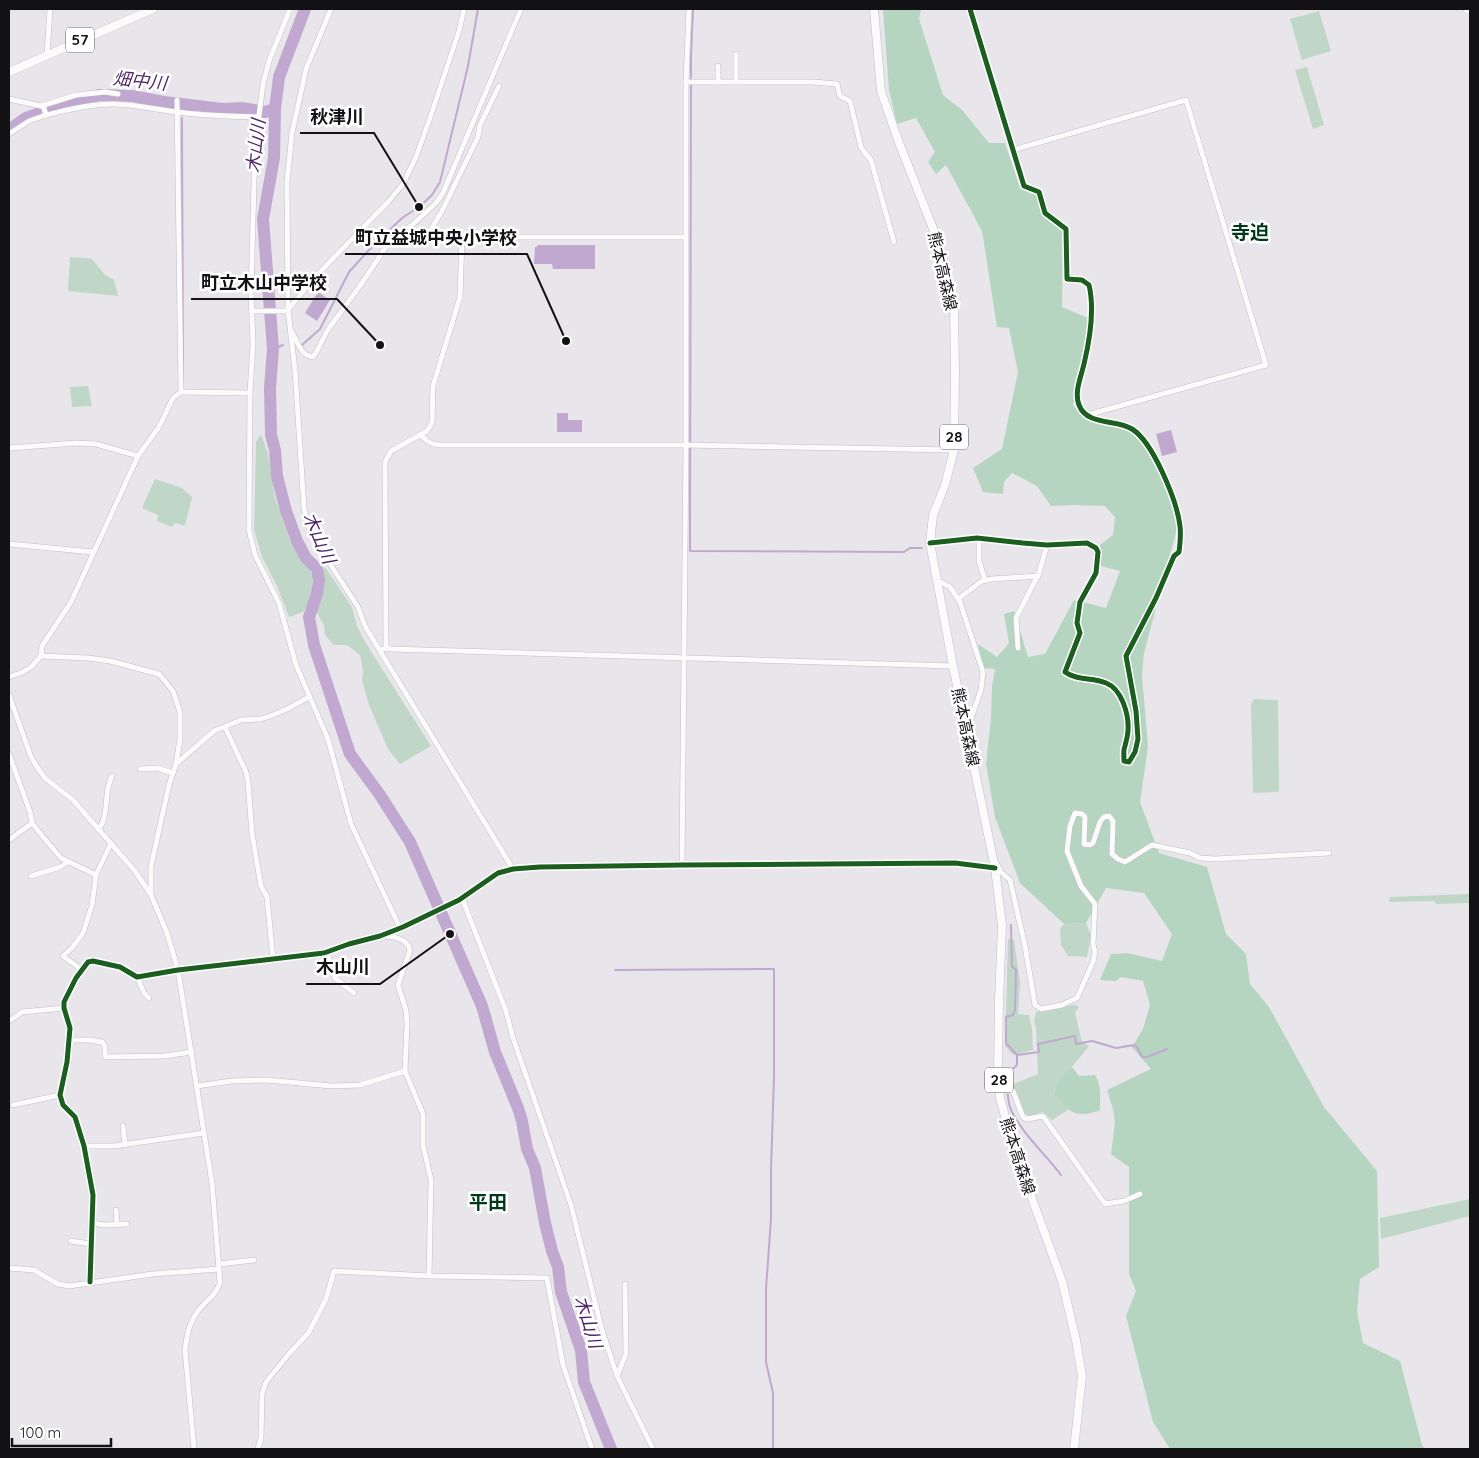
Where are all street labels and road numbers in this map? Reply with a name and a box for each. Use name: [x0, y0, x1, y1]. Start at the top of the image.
road number: 57: [66, 28, 94, 52]
street label: 熊本高森線: [924, 230, 962, 312]
road number: 28: [940, 424, 968, 450]
street label: 熊本高森線: [948, 686, 984, 768]
road number: 28: [985, 1068, 1013, 1092]
street label: 熊本高森線: [996, 1115, 1040, 1197]

